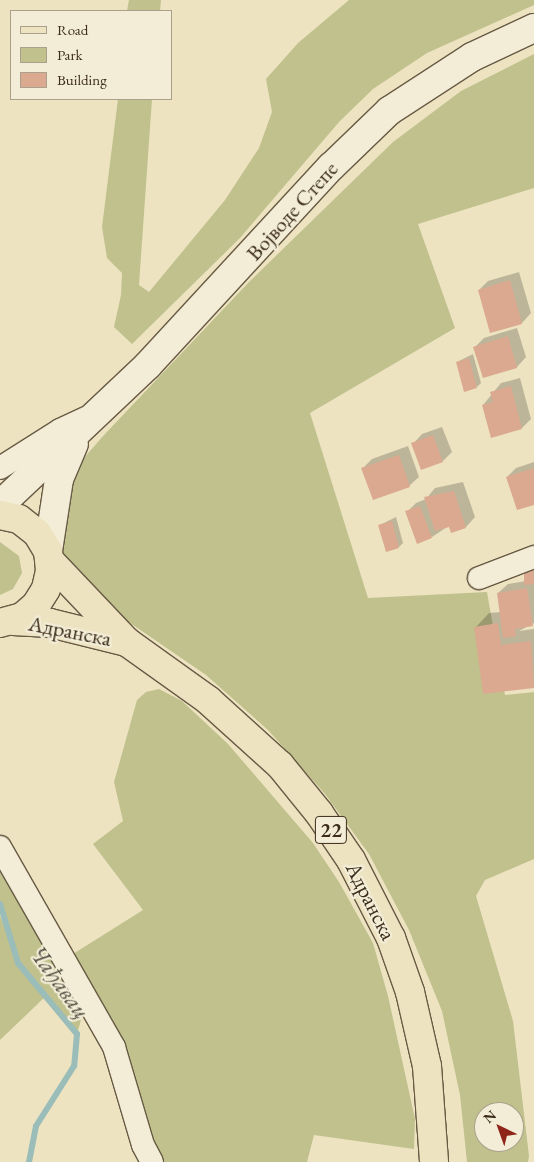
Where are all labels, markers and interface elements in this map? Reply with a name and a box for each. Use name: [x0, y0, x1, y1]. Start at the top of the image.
legend: [10, 10, 172, 100]
text: Road: [57, 20, 88, 39]
text: Park: [57, 45, 83, 64]
text: Building: [57, 70, 107, 89]
street label: Војводе Степе: [241, 156, 343, 266]
street label: Адранска: [26, 610, 114, 652]
road number: 22: [315, 812, 347, 848]
street label: Адранска: [340, 858, 402, 944]
water label: Чађавац: [24, 940, 96, 1024]
north arrow: [474, 1102, 524, 1152]
text: N: [479, 1106, 500, 1127]

